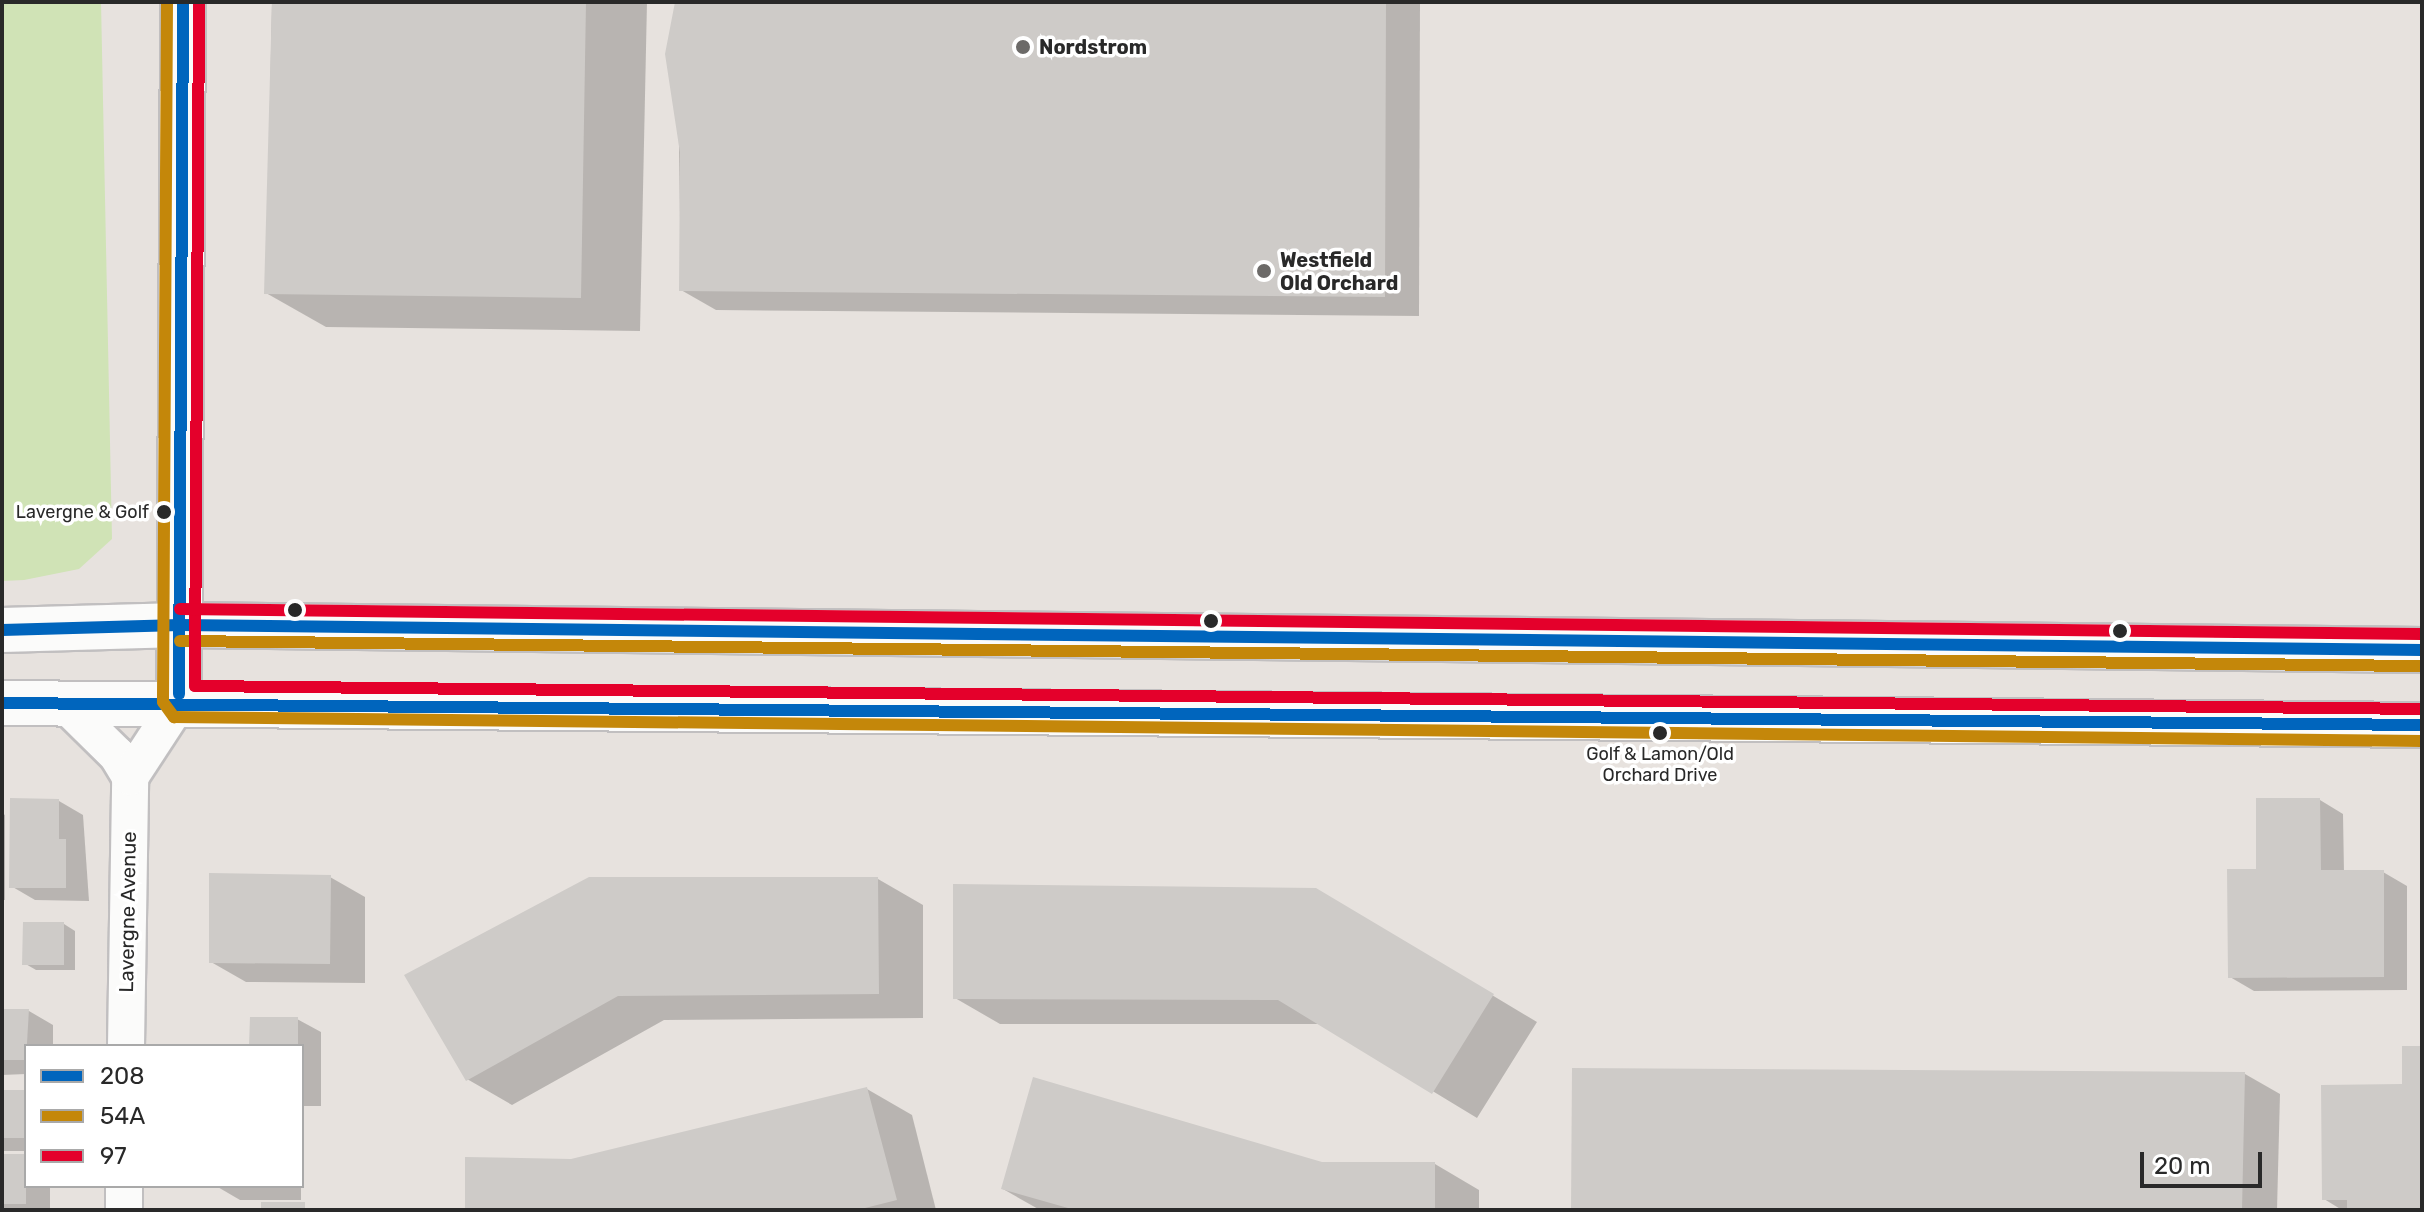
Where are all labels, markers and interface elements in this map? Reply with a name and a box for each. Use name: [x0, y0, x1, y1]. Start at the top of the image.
place label: Nordstrom: [1039, 35, 1147, 59]
marker: Nordstrom: [1014, 38, 1032, 56]
place label: Westfield Old Orchard: [1280, 248, 1398, 295]
marker: Westfield Old Orchard: [1255, 262, 1273, 280]
place label: Lavergne & Golf: [16, 501, 149, 523]
marker: Lavergne & Golf: [156, 504, 172, 520]
unlabelled marker: [287, 602, 303, 618]
unlabelled marker: [1203, 613, 1219, 629]
unlabelled marker: [2112, 623, 2128, 639]
marker: Golf & Lamon/Old Orchard Drive: [1652, 725, 1668, 741]
place label: Golf & Lamon/Old Orchard Drive: [1586, 744, 1734, 786]
street label: Lavergne Avenue: [115, 831, 141, 993]
legend: [24, 1044, 304, 1188]
text: 208: [100, 1062, 145, 1090]
text: 54A: [100, 1102, 145, 1130]
scale bar: [2144, 1136, 2266, 1186]
text: 97: [100, 1142, 127, 1170]
text: 20 m: [2154, 1152, 2211, 1180]

